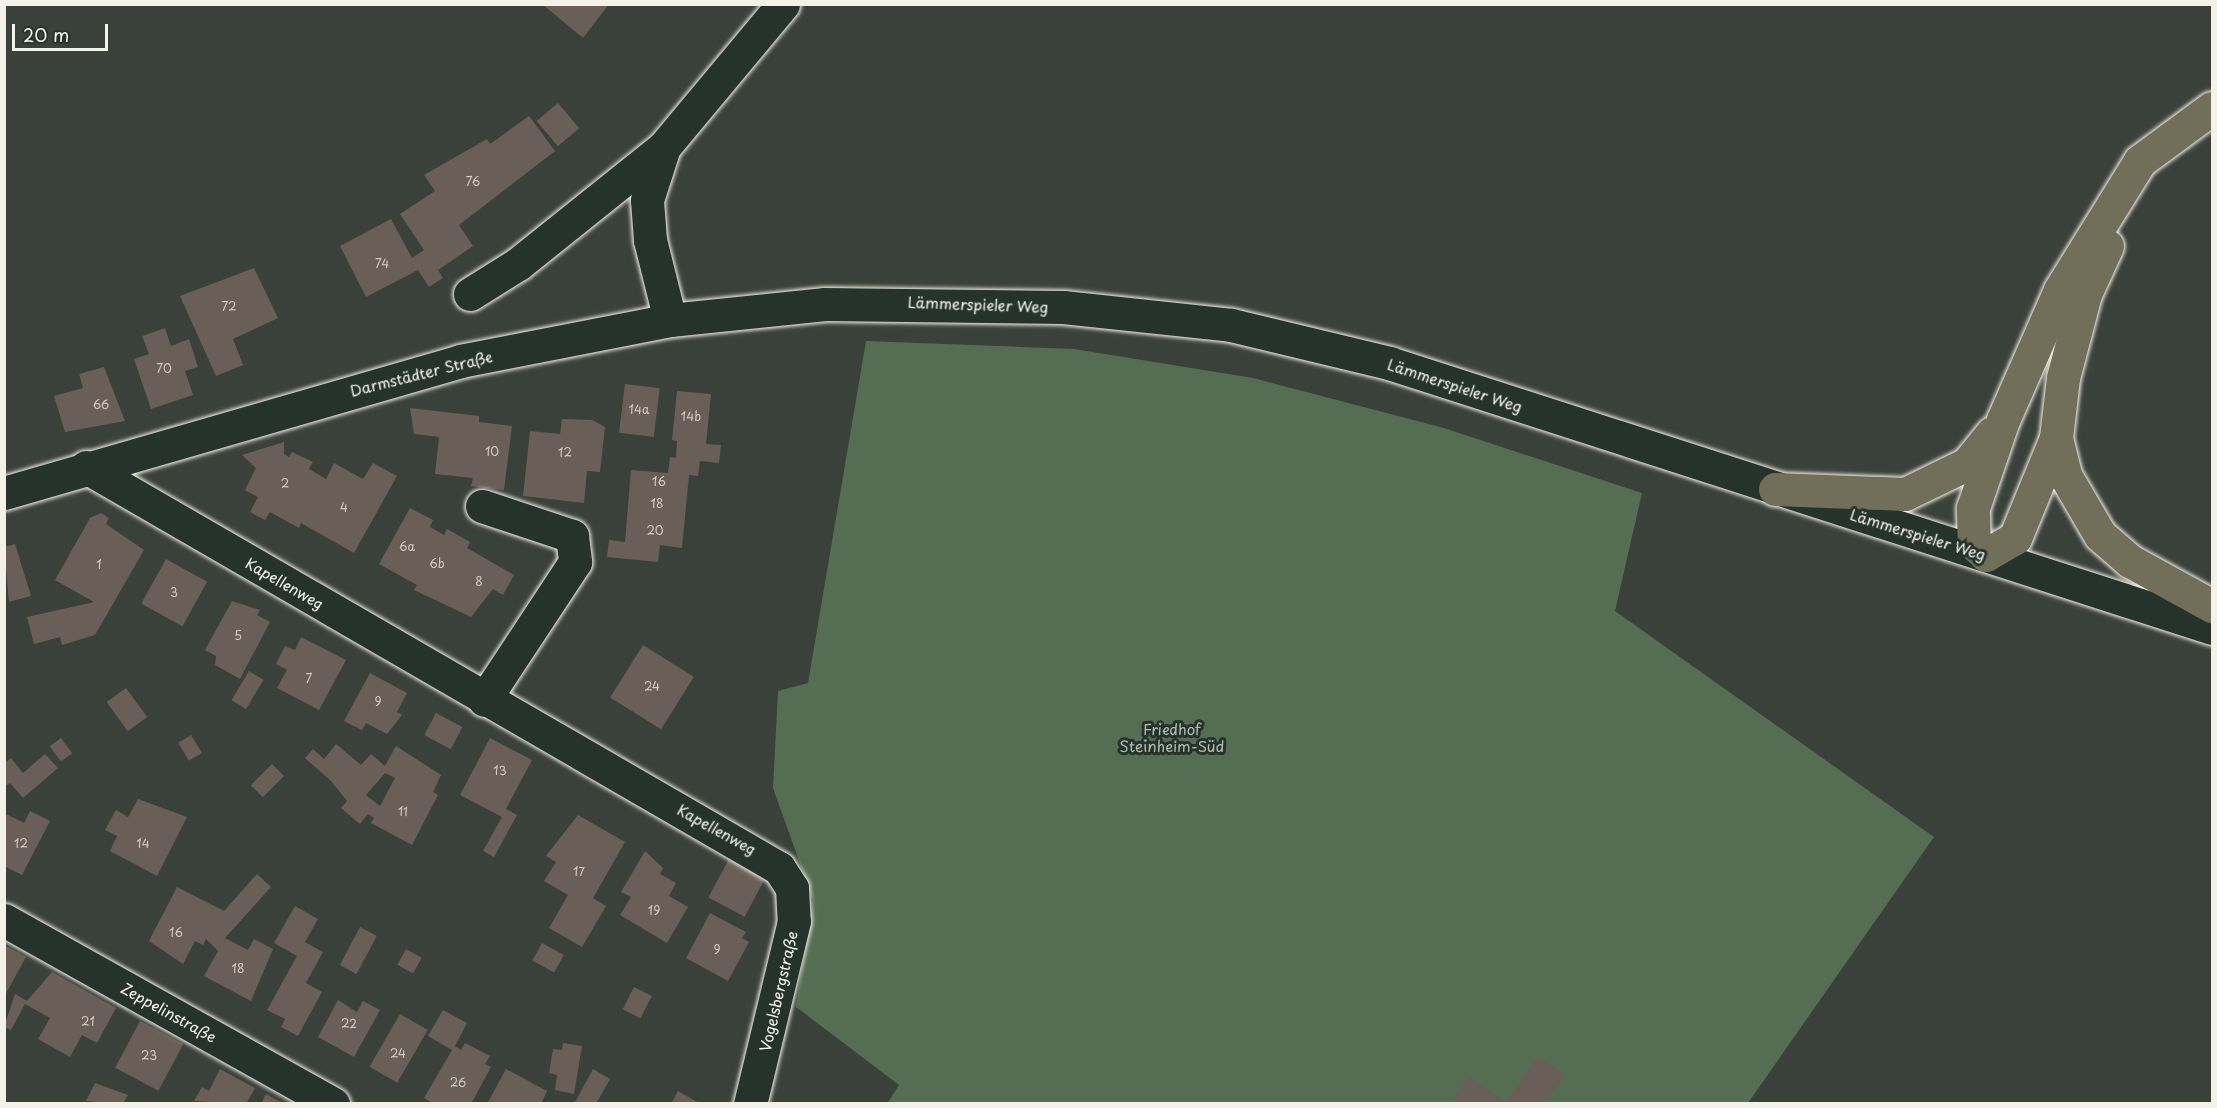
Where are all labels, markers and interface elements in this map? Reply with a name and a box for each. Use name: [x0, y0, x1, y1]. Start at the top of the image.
scale bar: [15, 12, 111, 50]
text: 20 m: [23, 21, 69, 48]
house number: 76: [466, 175, 480, 189]
house number: 74: [375, 257, 389, 271]
street label: Lämmerspieler Weg: [907, 293, 1049, 315]
house number: 72: [221, 300, 237, 314]
street label: Darmstädter Straße: [348, 347, 494, 399]
street label: Lämmerspieler Weg: [1385, 354, 1525, 416]
house number: 70: [156, 362, 172, 376]
house number: 66: [93, 398, 109, 412]
house number: 14a: [629, 403, 649, 417]
house number: 14b: [681, 410, 701, 424]
house number: 10: [485, 445, 499, 459]
house number: 12: [558, 446, 572, 460]
house number: 16: [652, 475, 666, 489]
house number: 2: [281, 477, 289, 491]
house number: 18: [651, 497, 663, 511]
house number: 4: [340, 501, 348, 515]
street label: Lämmerspieler Weg: [1847, 505, 1989, 563]
house number: 20: [646, 524, 664, 538]
house number: 6a: [399, 540, 415, 554]
street label: Kapellenweg: [243, 553, 327, 613]
house number: 6b: [429, 557, 445, 571]
house number: 1: [96, 558, 102, 572]
house number: 8: [475, 575, 483, 589]
house number: 3: [170, 586, 178, 600]
house number: 5: [234, 629, 242, 643]
house number: 7: [306, 672, 312, 686]
house number: 24: [644, 680, 660, 694]
house number: 9: [374, 695, 382, 709]
park label: Friedhof Steinheim-Süd: [1120, 719, 1224, 754]
house number: 13: [493, 764, 507, 778]
street label: Kapellenweg: [675, 800, 759, 858]
house number: 11: [398, 805, 408, 819]
house number: 12: [14, 837, 28, 851]
house number: 14: [136, 837, 150, 851]
house number: 17: [573, 865, 585, 879]
house number: 19: [648, 904, 660, 918]
house number: 16: [169, 926, 183, 940]
street label: Vogelsbergstraße: [755, 929, 801, 1053]
house number: 9: [713, 943, 721, 957]
house number: 18: [232, 962, 244, 976]
street label: Zeppelinstraße: [118, 978, 220, 1046]
house number: 21: [81, 1015, 95, 1029]
house number: 22: [341, 1017, 357, 1031]
house number: 24: [390, 1047, 406, 1061]
house number: 23: [141, 1049, 157, 1063]
house number: 26: [450, 1076, 466, 1090]

